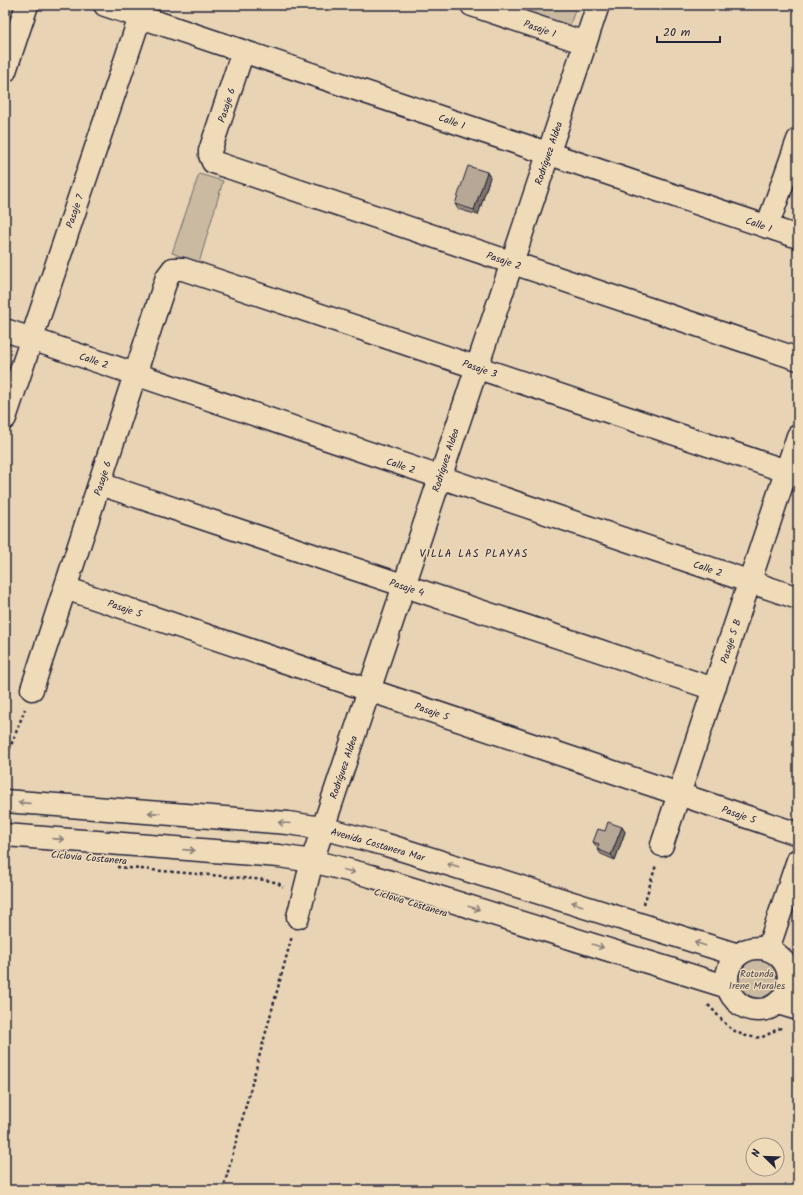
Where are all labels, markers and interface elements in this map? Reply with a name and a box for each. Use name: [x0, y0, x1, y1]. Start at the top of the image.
street label: Pasaje 1: [521, 16, 558, 42]
scale bar: [657, 18, 720, 44]
text: 20 m: [663, 23, 691, 42]
street label: Pasaje 6: [214, 86, 240, 125]
street label: Calle 1: [436, 110, 467, 134]
street label: Rodríguez Aldea: [531, 119, 567, 187]
street label: Pasaje 7: [62, 192, 88, 230]
street label: Calle 1: [743, 213, 774, 237]
street label: Pasaje 2: [484, 248, 523, 274]
street label: Calle 2: [77, 349, 111, 373]
street label: Pasaje 3: [460, 356, 499, 382]
street label: Rodríguez Aldea: [428, 426, 464, 494]
street label: Calle 2: [384, 454, 418, 478]
street label: Pasaje 6: [90, 459, 116, 498]
district label: VILLA LAS PLAYAS: [420, 545, 528, 563]
street label: Calle 2: [691, 557, 725, 581]
street label: Pasaje 4: [387, 575, 427, 601]
street label: Pasaje 5: [105, 596, 145, 622]
street label: Pasaje 5 B: [716, 617, 746, 666]
street label: Pasaje 5: [412, 699, 452, 725]
street label: Rodríguez Aldea: [326, 733, 362, 801]
one-way arrow: [18, 799, 31, 806]
street label: Pasaje 5: [719, 802, 759, 828]
one-way arrow: [148, 809, 161, 816]
one-way arrow: [278, 819, 291, 826]
street label: Avenida Costanera Mar: [329, 824, 427, 866]
one-way arrow: [51, 836, 64, 843]
one-way arrow: [182, 846, 195, 853]
street label: Ciclovia Costanera: [50, 847, 128, 869]
one-way arrow: [447, 861, 459, 869]
one-way arrow: [343, 867, 356, 875]
street label: Ciclovia Costanera: [372, 884, 450, 922]
one-way arrow: [570, 900, 583, 907]
one-way arrow: [467, 905, 480, 912]
one-way arrow: [695, 939, 707, 947]
one-way arrow: [592, 943, 604, 951]
park label: Rotonda Irene Morales: [729, 966, 786, 994]
north arrow: [745, 1137, 785, 1177]
text: N: [747, 1147, 766, 1160]

